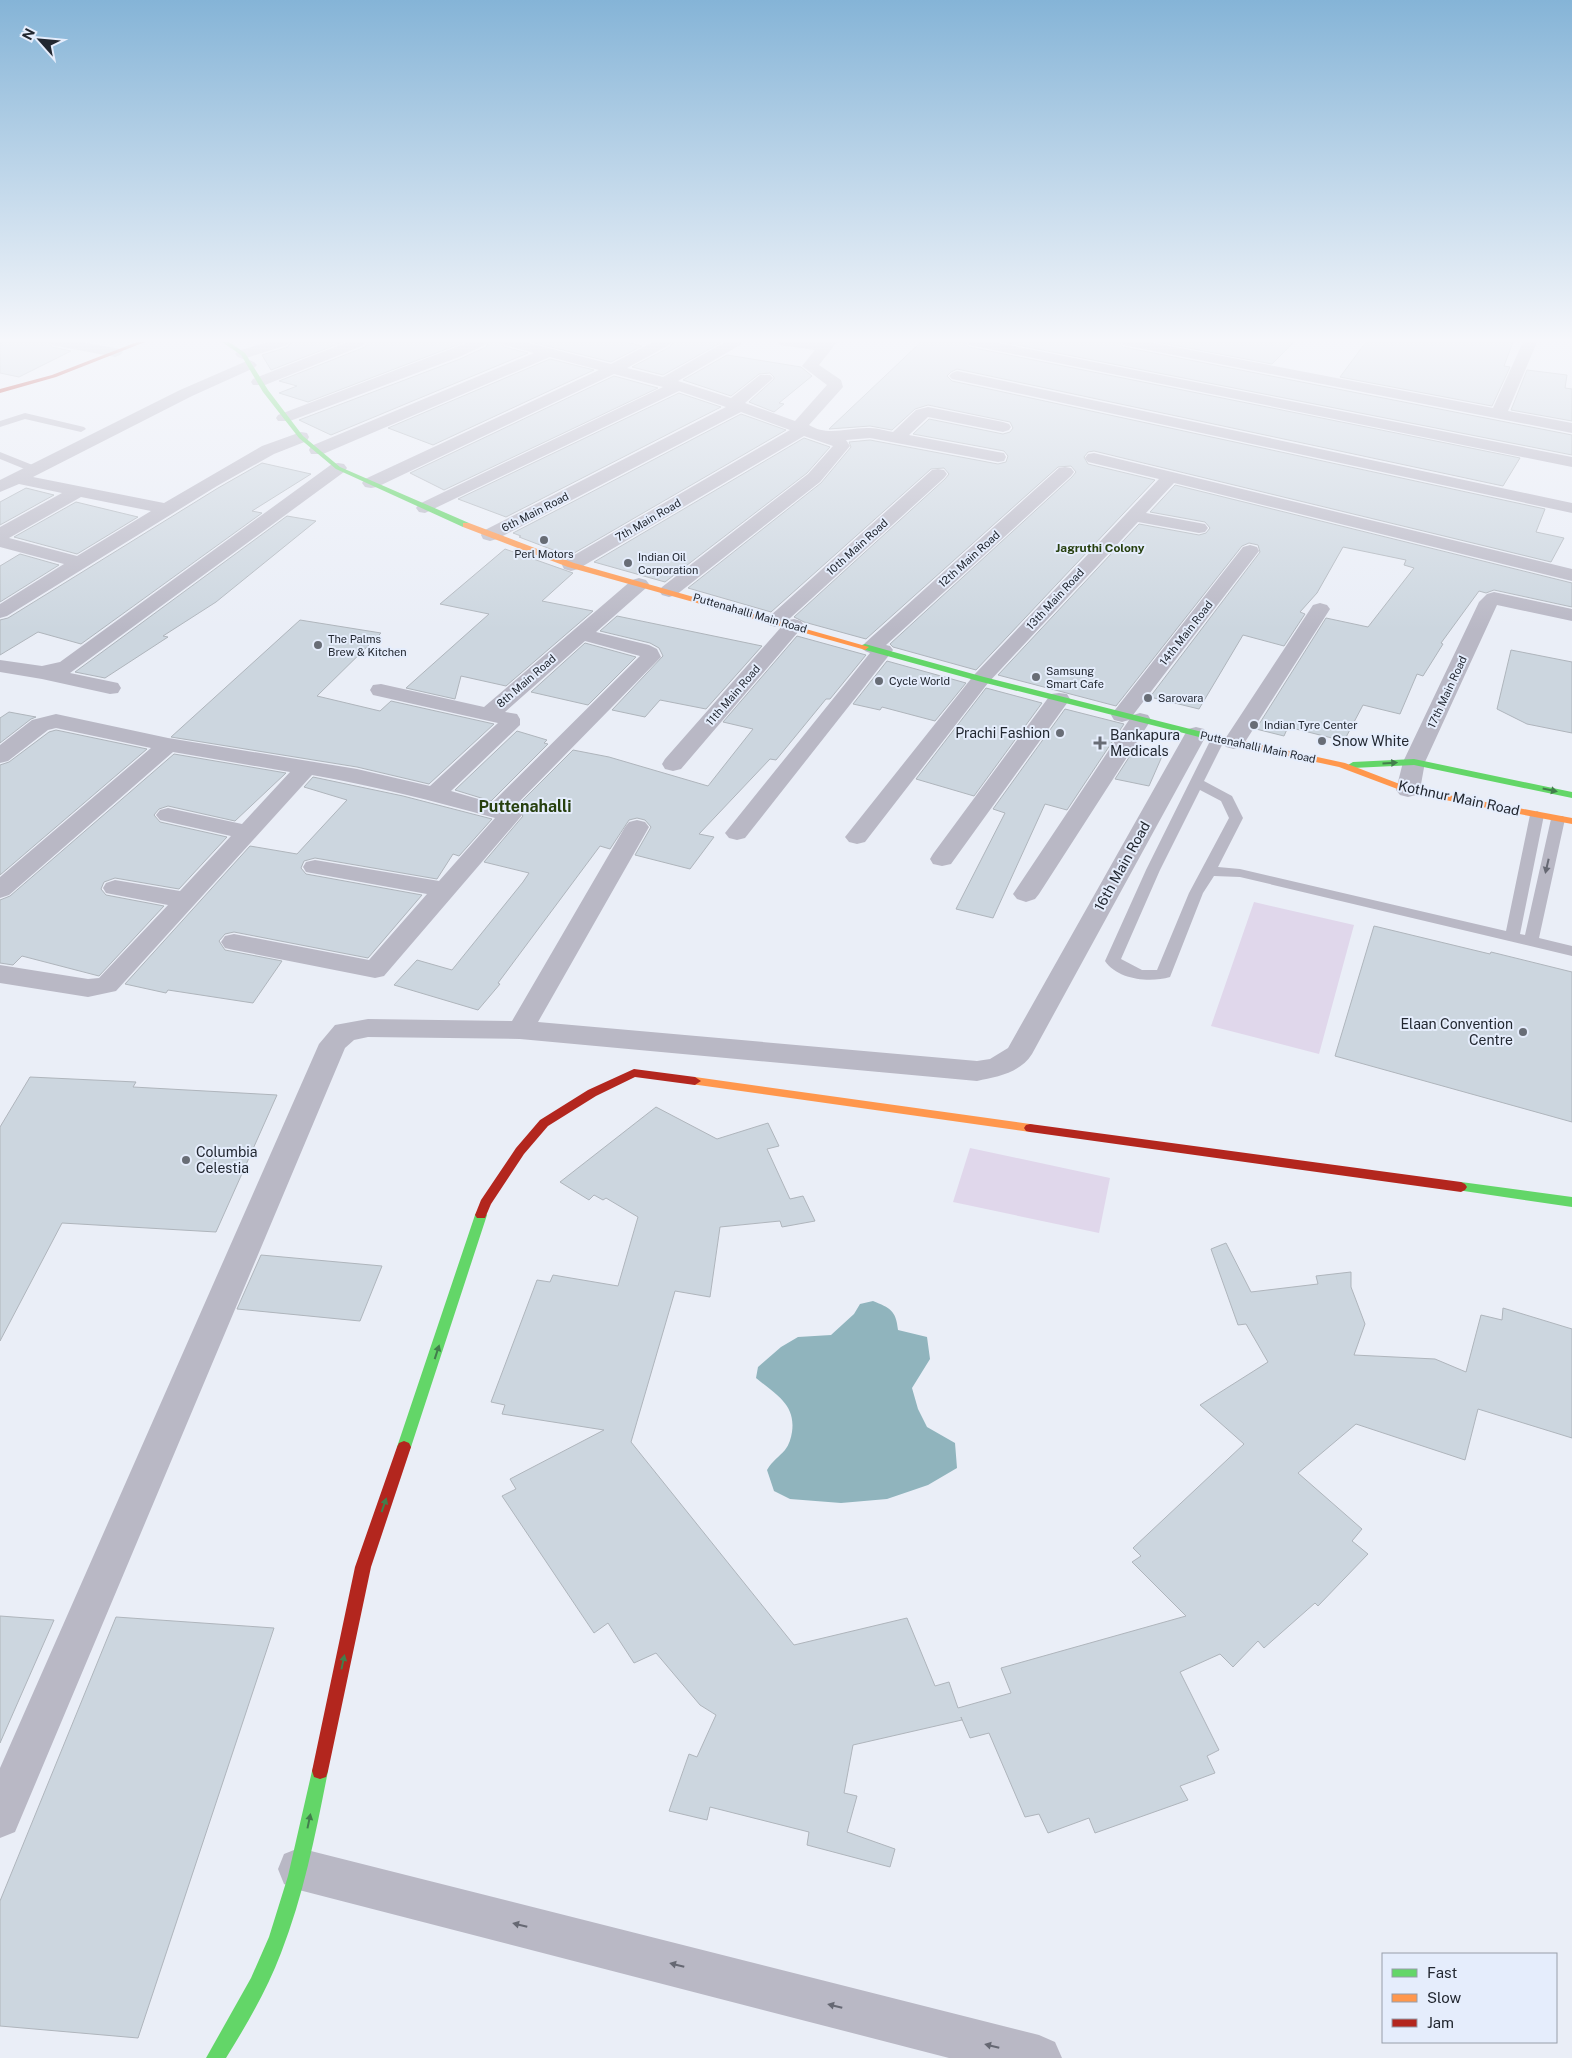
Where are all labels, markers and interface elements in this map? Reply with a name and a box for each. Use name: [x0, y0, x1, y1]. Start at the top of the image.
north arrow: [15, 15, 65, 65]
text: N: [19, 26, 38, 43]
street label: 6th Main Road: [499, 490, 571, 534]
street label: 7th Main Road: [613, 496, 683, 544]
street label: 10th Main Road: [824, 516, 890, 578]
street label: 12th Main Road: [936, 528, 1002, 590]
marker: Perl Motors: [538, 534, 550, 546]
district label: Jagruthi Colony: [1056, 541, 1145, 555]
place label: Perl Motors: [514, 548, 574, 560]
place label: Indian Oil Corporation: [638, 551, 698, 576]
marker: Indian Oil Corporation: [622, 557, 634, 569]
street label: 13th Main Road: [1024, 566, 1086, 632]
street label: Puttenahalli Main Road: [692, 591, 808, 635]
street label: 14th Main Road: [1157, 598, 1215, 668]
place label: The Palms Brew & Kitchen: [328, 633, 407, 658]
marker: The Palms Brew & Kitchen: [312, 639, 324, 651]
street label: 8th Main Road: [494, 652, 558, 710]
street label: 17th Main Road: [1425, 654, 1469, 730]
street label: 11th Main Road: [704, 662, 762, 728]
place label: Samsung Smart Cafe: [1046, 665, 1104, 690]
marker: Samsung Smart Cafe: [1030, 671, 1042, 683]
marker: Cycle World: [873, 675, 885, 687]
place label: Cycle World: [889, 675, 950, 687]
marker: Sarovara: [1142, 692, 1154, 704]
place label: Sarovara: [1158, 692, 1203, 704]
marker: Indian Tyre Center: [1248, 719, 1260, 731]
place label: Indian Tyre Center: [1264, 719, 1357, 731]
place label: Prachi Fashion: [955, 725, 1050, 741]
marker: Prachi Fashion: [1054, 727, 1066, 739]
place label: Bankapura Medicals: [1110, 727, 1180, 759]
street label: Puttenahalli Main Road: [1199, 729, 1317, 765]
place label: Snow White: [1332, 733, 1409, 749]
marker: Snow White: [1316, 735, 1328, 747]
marker: Bankapura Medicals: [1094, 737, 1106, 749]
one-way arrow: [1383, 759, 1399, 767]
street label: Kothnur Main Road: [1397, 777, 1521, 819]
one-way arrow: [1542, 787, 1558, 795]
district label: Puttenahalli: [478, 797, 572, 816]
street label: 16th Main Road: [1091, 819, 1153, 913]
one-way arrow: [1543, 859, 1551, 874]
place label: Elaan Convention Centre: [1400, 1016, 1513, 1048]
marker: Elaan Convention Centre: [1517, 1026, 1529, 1038]
place label: Columbia Celestia: [196, 1144, 257, 1176]
marker: Columbia Celestia: [180, 1154, 192, 1166]
one-way arrow: [434, 1344, 441, 1359]
one-way arrow: [381, 1498, 388, 1513]
one-way arrow: [339, 1655, 347, 1670]
one-way arrow: [305, 1814, 313, 1829]
one-way arrow: [512, 1921, 527, 1929]
legend: [1382, 1953, 1557, 2043]
one-way arrow: [670, 1961, 685, 1969]
text: Fast: [1427, 1964, 1457, 1981]
text: Slow: [1427, 1989, 1462, 2006]
one-way arrow: [827, 2002, 842, 2010]
text: Jam: [1427, 2014, 1454, 2031]
one-way arrow: [985, 2042, 1000, 2050]

